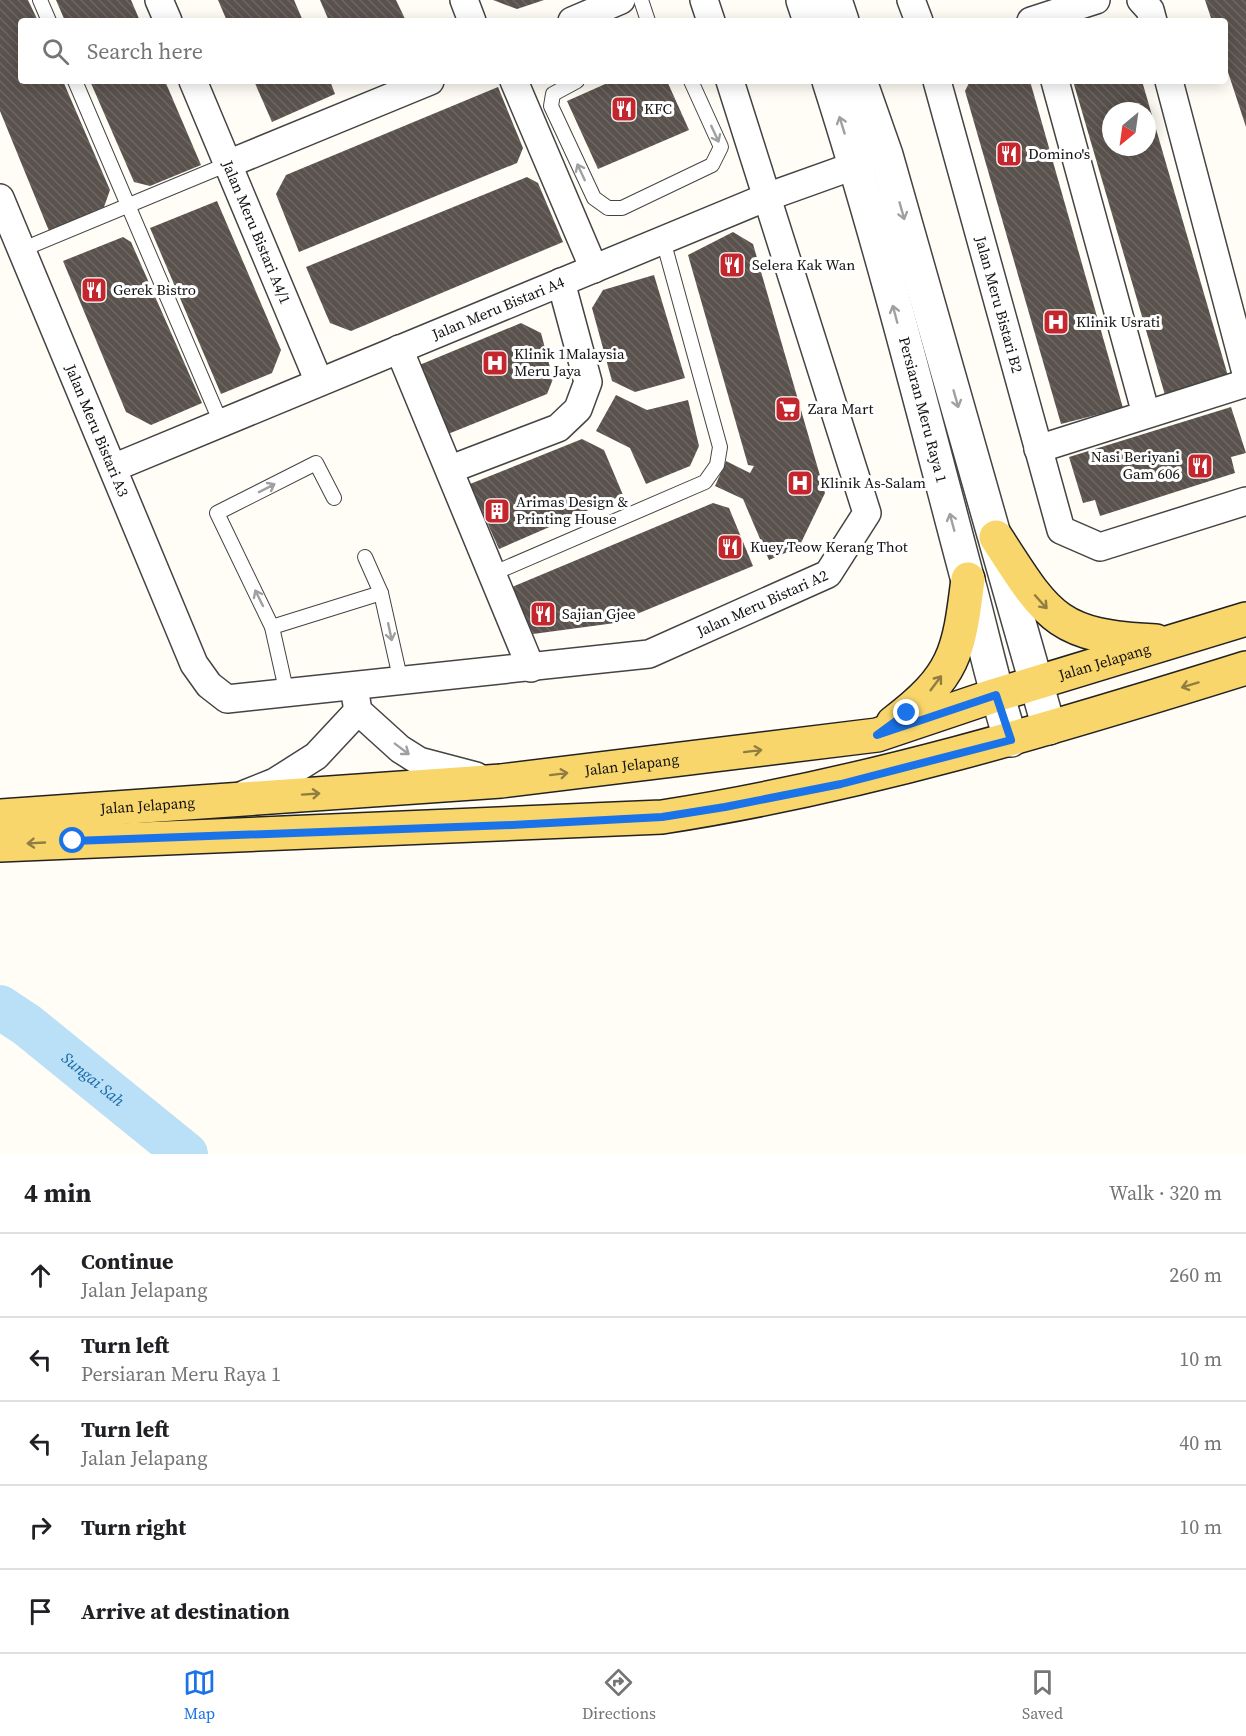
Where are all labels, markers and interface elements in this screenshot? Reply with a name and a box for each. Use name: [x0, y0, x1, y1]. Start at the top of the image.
search box: [18, 18, 1228, 84]
icon: search: [39, 35, 72, 68]
text: Search here: [87, 36, 203, 66]
restaurant icon: KFC: [609, 94, 639, 124]
place label: KFC: [644, 98, 672, 119]
north arrow: [1102, 102, 1156, 156]
one-way arrow: [836, 116, 847, 135]
one-way arrow: [710, 125, 722, 143]
restaurant icon: Domino's: [994, 139, 1024, 169]
place label: Domino's: [1028, 143, 1090, 164]
street label: Jalan Meru Bistari A4/1: [217, 156, 296, 307]
one-way arrow: [575, 163, 587, 181]
one-way arrow: [897, 201, 908, 220]
street label: Jalan Meru Bistari B2: [970, 233, 1028, 375]
restaurant icon: Selera Kak Wan: [717, 250, 747, 280]
place label: Selera Kak Wan: [752, 254, 855, 275]
street label: Jalan Meru Bistari A4: [428, 271, 568, 345]
restaurant icon: Gerek Bistro: [79, 275, 109, 305]
place label: Gerek Bistro: [113, 279, 196, 300]
one-way arrow: [889, 305, 901, 324]
hospital icon: Klinik Usrati: [1041, 307, 1071, 337]
place label: Klinik Usrati: [1076, 311, 1160, 332]
street label: Persiaran Meru Raya 1: [894, 334, 953, 485]
place label: Klinik 1Malaysia Meru Jaya: [514, 343, 625, 381]
hospital icon: Klinik 1Malaysia Meru Jaya: [480, 348, 510, 378]
street label: Jalan Meru Bistari A3: [60, 360, 134, 500]
one-way arrow: [951, 389, 962, 408]
supermarket icon: Zara Mart: [773, 394, 803, 424]
place label: Zara Mart: [808, 398, 874, 419]
place label: Nasi Beriyani Gam 606: [1091, 446, 1180, 484]
restaurant icon: Nasi Beriyani Gam 606: [1185, 451, 1215, 481]
hospital icon: Klinik As-Salam: [785, 468, 815, 498]
place label: Klinik As-Salam: [820, 472, 927, 493]
one-way arrow: [257, 482, 275, 494]
place label: Arimas Design & Printing House: [516, 491, 629, 529]
building icon: Arimas Design & Printing House: [482, 496, 512, 526]
one-way arrow: [946, 513, 958, 532]
restaurant icon: Kuey Teow Kerang Thot: [715, 532, 745, 562]
place label: Kuey Teow Kerang Thot: [750, 536, 908, 557]
street label: Jalan Meru Bistari A2: [692, 564, 831, 642]
one-way arrow: [252, 590, 264, 608]
one-way arrow: [1034, 595, 1048, 610]
restaurant icon: Sajian Gjee: [528, 599, 558, 629]
place label: Sajian Gjee: [562, 603, 636, 624]
one-way arrow: [385, 622, 396, 641]
street label: Jalan Jelapang: [1055, 638, 1153, 686]
one-way arrow: [930, 676, 943, 692]
one-way arrow: [1181, 680, 1200, 691]
route end: [893, 699, 919, 725]
one-way arrow: [393, 743, 409, 755]
one-way arrow: [742, 745, 762, 756]
street label: Jalan Jelapang: [582, 748, 680, 781]
one-way arrow: [549, 768, 568, 779]
one-way arrow: [300, 788, 320, 799]
street label: Jalan Jelapang: [98, 791, 196, 819]
route start: [59, 827, 85, 853]
one-way arrow: [27, 837, 47, 848]
water label: Sungai Sah: [57, 1047, 130, 1111]
text: 4 min: [24, 1175, 91, 1211]
text: Walk · 320 m: [1109, 1179, 1222, 1207]
text: Continue: [81, 1246, 174, 1276]
icon: ahead: [24, 1259, 57, 1292]
text: 260 m: [1169, 1261, 1222, 1289]
text: Jalan Jelapang: [81, 1276, 208, 1304]
text: Turn left: [81, 1330, 169, 1360]
icon: left: [24, 1343, 57, 1376]
text: 10 m: [1179, 1345, 1222, 1373]
text: Persiaran Meru Raya 1: [81, 1360, 281, 1388]
text: Turn left: [81, 1414, 169, 1444]
icon: left: [24, 1427, 57, 1460]
text: 40 m: [1179, 1429, 1222, 1457]
text: Jalan Jelapang: [81, 1444, 208, 1472]
icon: right: [24, 1511, 57, 1544]
text: Turn right: [81, 1512, 186, 1542]
text: 10 m: [1179, 1513, 1222, 1541]
icon: arrive: [24, 1595, 57, 1628]
text: Arrive at destination: [81, 1596, 290, 1626]
tab: Map: [183, 1666, 216, 1724]
tab: Directions: [582, 1666, 656, 1724]
tab: Saved: [1022, 1666, 1063, 1724]

